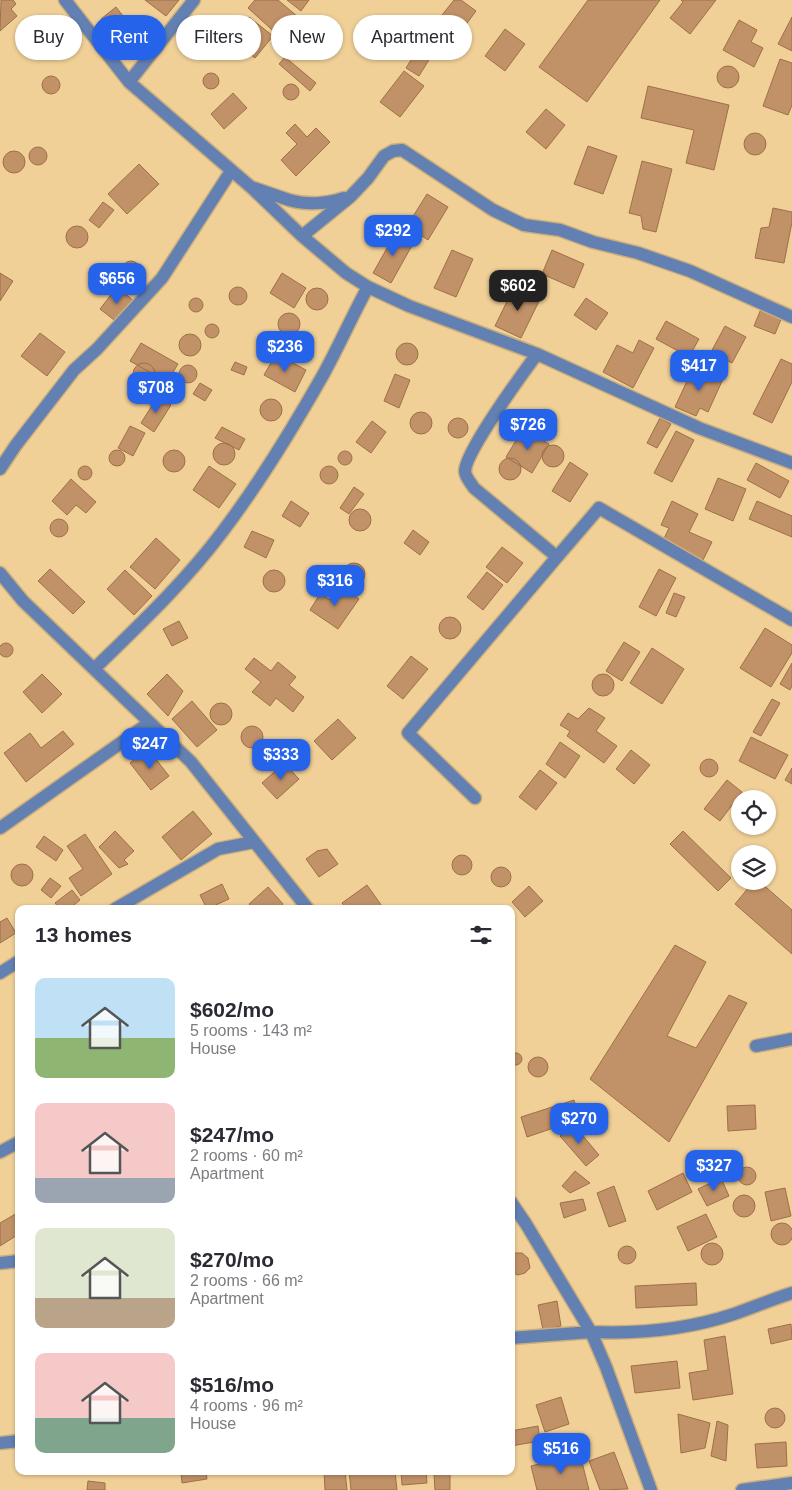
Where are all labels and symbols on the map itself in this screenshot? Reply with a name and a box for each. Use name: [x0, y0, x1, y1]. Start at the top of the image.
pin: $292: [363, 214, 423, 257]
pin: $656: [87, 262, 147, 305]
pin: $602: [488, 270, 548, 312]
pin: $236: [255, 330, 315, 373]
pin: $417: [669, 350, 729, 392]
pin: $708: [126, 372, 186, 414]
pin: $726: [498, 408, 558, 451]
pin: $316: [305, 564, 365, 607]
pin: $247: [120, 728, 180, 770]
pin: $333: [251, 738, 311, 781]
pin: $270: [549, 1102, 609, 1145]
pin: $327: [684, 1150, 744, 1192]
pin: $516: [531, 1432, 591, 1475]

